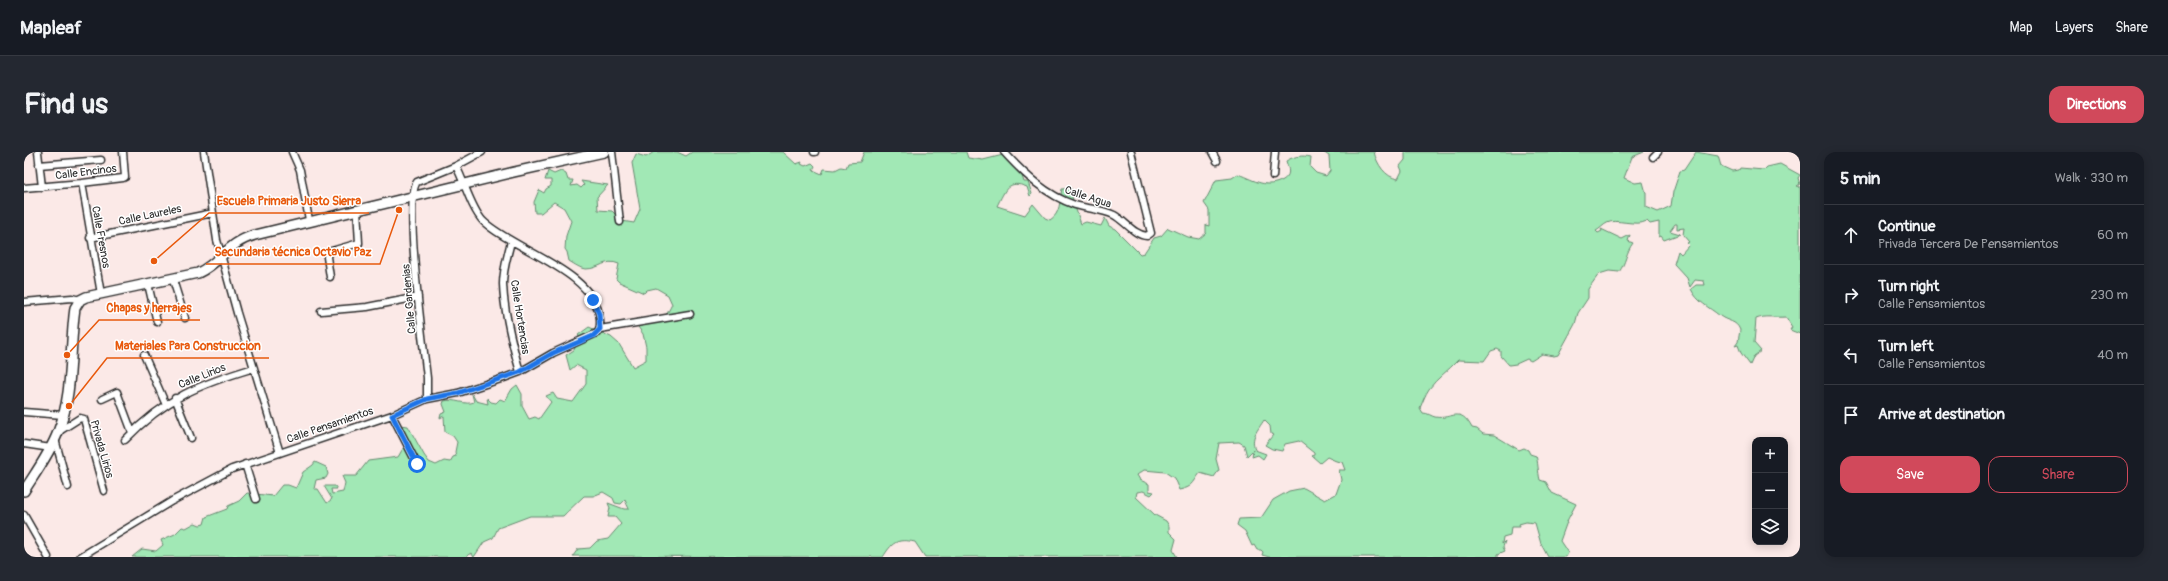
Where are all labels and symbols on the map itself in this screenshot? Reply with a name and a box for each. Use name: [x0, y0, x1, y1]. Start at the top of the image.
street label: Calle Encinos: [55, 162, 117, 182]
street label: Calle Agua: [1063, 183, 1113, 211]
callout: Escuela Primaria Justo Sierra: [209, 189, 369, 213]
text: Escuela Primaria Justo Sierra: [217, 194, 362, 209]
street label: Calle Laureles: [118, 202, 183, 228]
street label: Calle Fresnos: [89, 205, 113, 269]
callout: Secundaria técnica Octavio Paz: [206, 240, 380, 264]
text: Secundaria técnica Octavio Paz: [214, 245, 372, 260]
street label: Calle Gardenias: [399, 263, 419, 334]
street label: Calle Hortencias: [508, 279, 532, 355]
route end: [584, 291, 602, 309]
callout: Chapas y herrajes: [99, 296, 200, 320]
text: Chapas y herrajes: [106, 301, 192, 316]
callout: Materiales Para Construccion: [107, 334, 269, 358]
text: Materiales Para Construccion: [115, 339, 261, 354]
street label: Calle Lirios: [176, 361, 228, 391]
street label: Calle Pensamientos: [285, 404, 375, 446]
street label: Privada Lirios: [87, 418, 117, 480]
route start: [408, 455, 426, 473]

